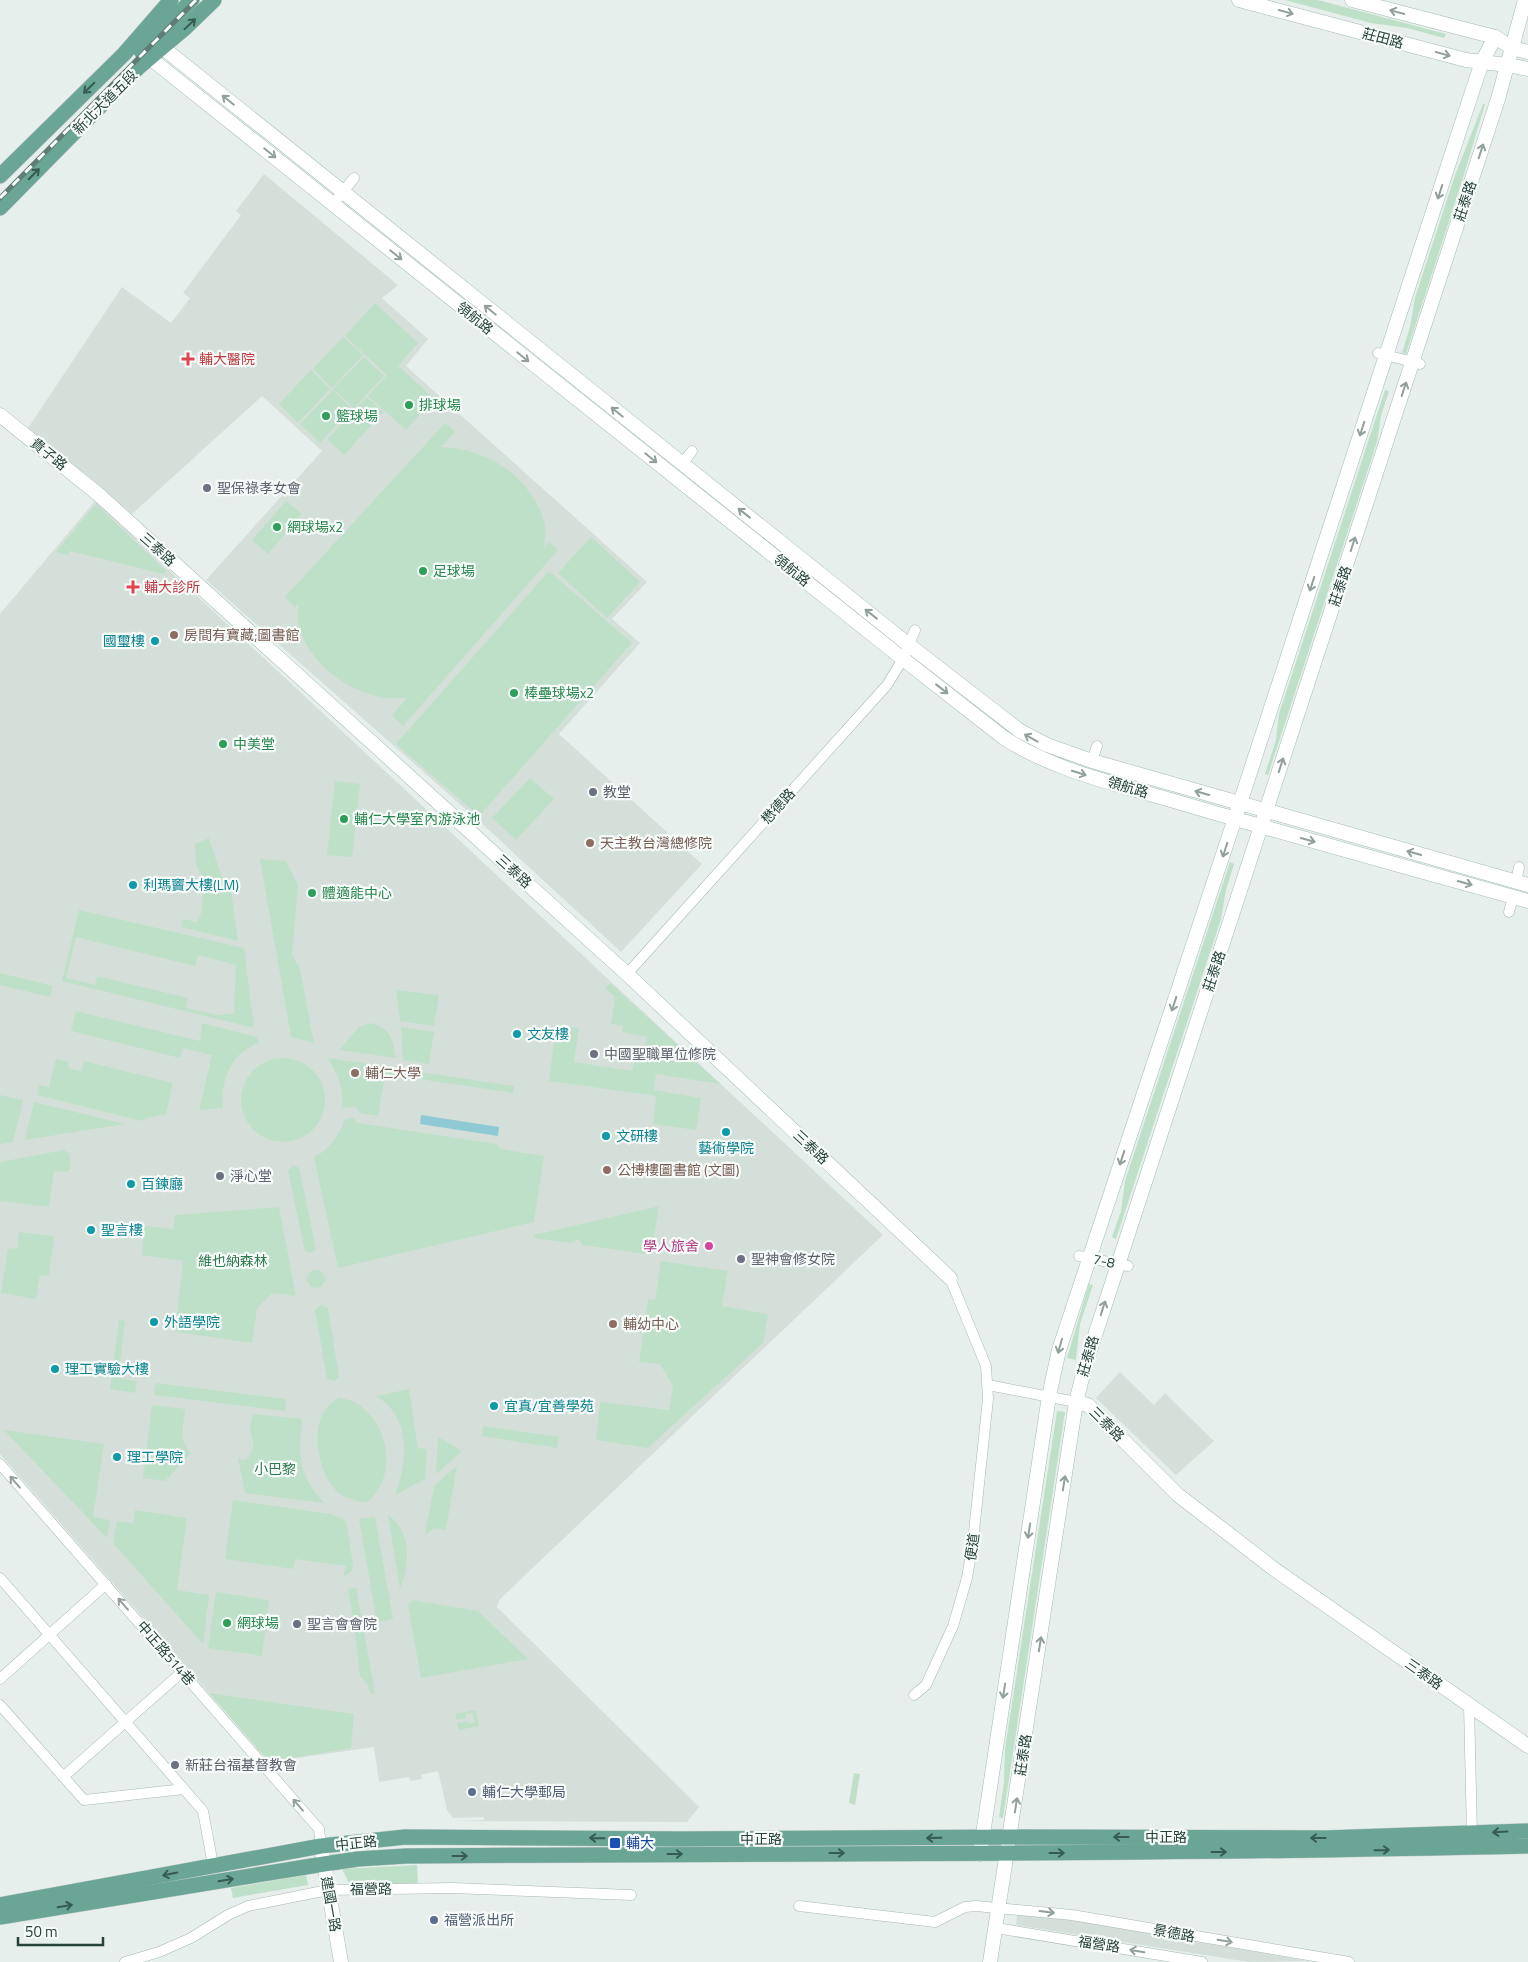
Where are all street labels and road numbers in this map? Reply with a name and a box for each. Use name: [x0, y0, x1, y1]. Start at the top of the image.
street label: 莊田路: [1360, 22, 1406, 53]
street label: 新北大道五段: [68, 65, 142, 139]
street label: 莊泰路: [1448, 178, 1481, 224]
street label: 領航路: [452, 296, 498, 339]
street label: 貴子路: [26, 432, 72, 475]
street label: 三泰路: [136, 527, 181, 570]
street label: 領航路: [769, 548, 815, 591]
street label: 莊泰路: [1323, 563, 1356, 609]
street label: 領航路: [1105, 770, 1151, 803]
street label: 懋德路: [756, 783, 799, 828]
street label: 三泰路: [492, 849, 537, 892]
street label: 莊泰路: [1197, 948, 1230, 994]
street label: 三泰路: [789, 1125, 834, 1169]
street label: 7-8: [1091, 1248, 1117, 1273]
street label: 莊泰路: [1072, 1333, 1103, 1379]
street label: 三泰路: [1085, 1401, 1130, 1446]
street label: 便道: [959, 1532, 984, 1562]
street label: 中正路514巷: [132, 1616, 200, 1690]
street label: 三泰路: [1401, 1653, 1448, 1694]
street label: 莊泰路: [1009, 1733, 1036, 1777]
street label: 中正路: [1145, 1826, 1187, 1847]
street label: 中正路: [740, 1828, 782, 1849]
street label: 中正路: [334, 1830, 378, 1855]
street label: 建國一路: [316, 1875, 347, 1933]
street label: 福營路: [350, 1878, 392, 1899]
street label: 景德路: [1152, 1919, 1197, 1946]
street label: 福營路: [1077, 1930, 1121, 1957]

